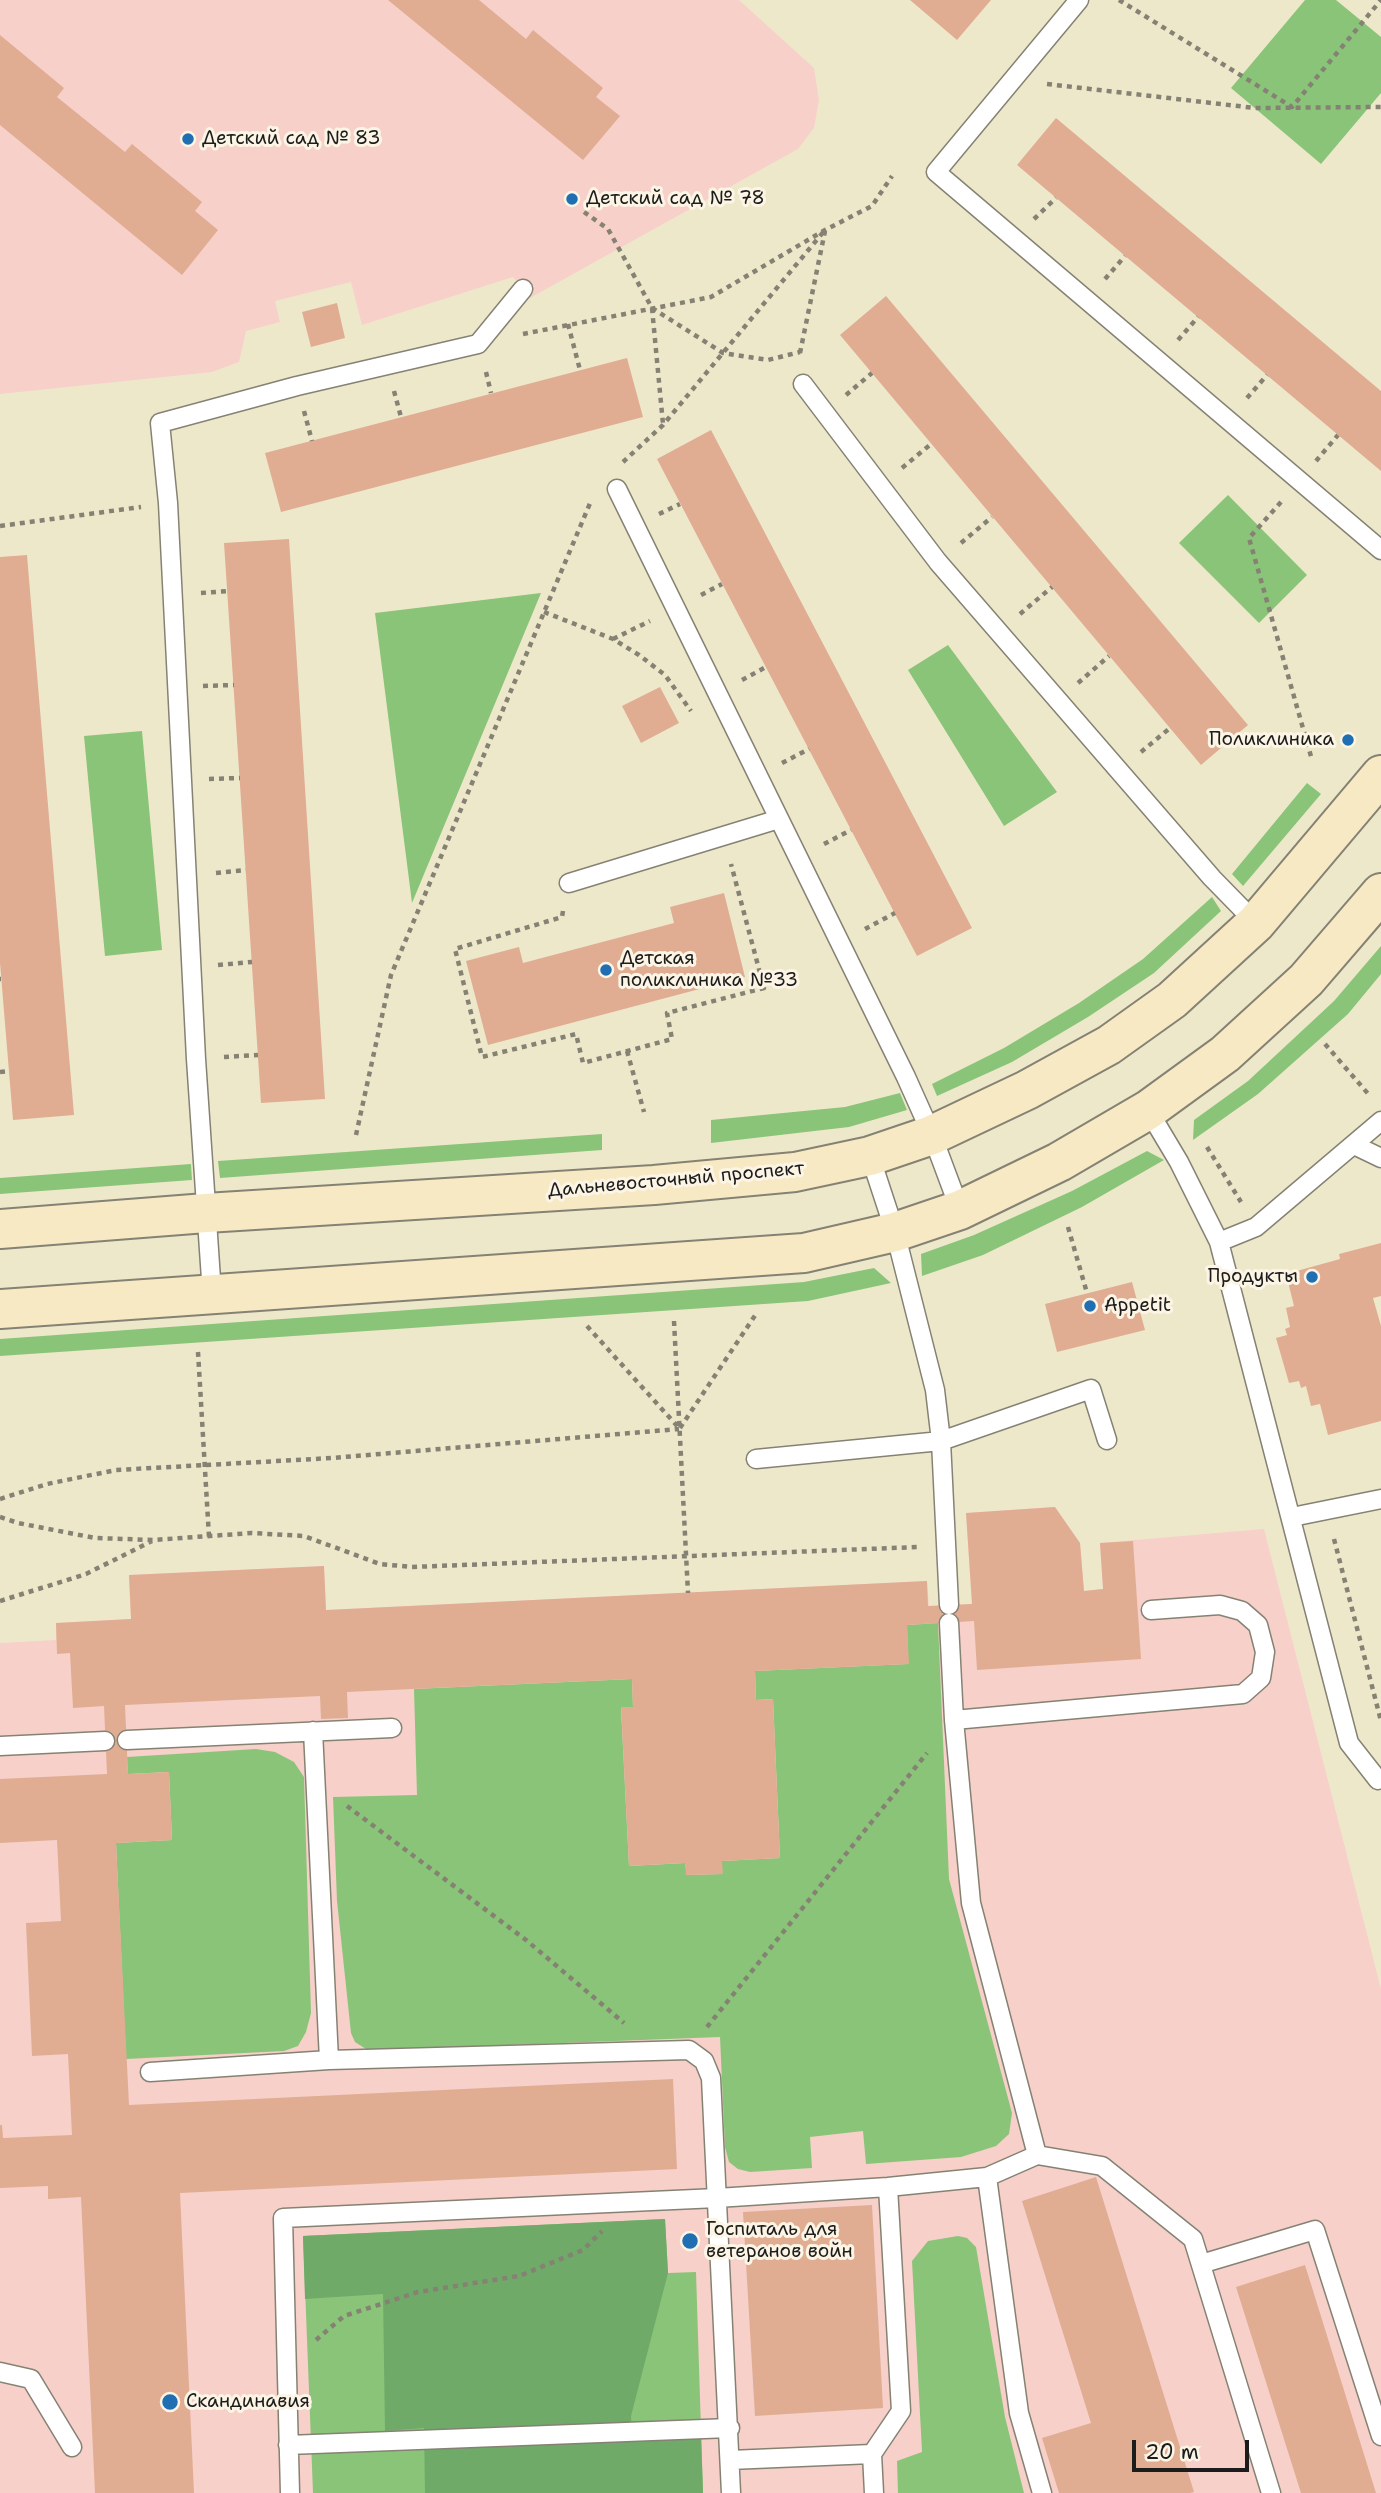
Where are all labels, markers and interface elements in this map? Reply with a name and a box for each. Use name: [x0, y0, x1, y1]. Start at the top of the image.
place label: Детский сад № 83: [202, 128, 381, 150]
marker: Детский сад № 83: [180, 131, 196, 147]
place label: Детский сад № 78: [586, 188, 765, 210]
marker: Детский сад № 78: [564, 191, 580, 207]
place label: Поликлиника: [1209, 729, 1334, 751]
marker: Поликлиника: [1340, 732, 1356, 748]
place label: Детская поликлиника №33: [620, 948, 798, 992]
marker: Детская поликлиника №33: [598, 962, 614, 978]
street label: Дальневосточный проспект: [547, 1157, 805, 1203]
place label: Продукты: [1208, 1266, 1298, 1288]
marker: Продукты: [1304, 1269, 1320, 1285]
place label: Appetit: [1104, 1295, 1171, 1317]
marker: Appetit: [1082, 1298, 1098, 1314]
place label: Госпиталь для ветеранов войн: [706, 2219, 853, 2263]
marker: Госпиталь для ветеранов войн: [680, 2231, 700, 2251]
place label: Скандинавия: [186, 2391, 310, 2413]
marker: Скандинавия: [160, 2392, 180, 2412]
scale bar: [1136, 2426, 1253, 2470]
text: 20 m: [1145, 2438, 1199, 2466]

